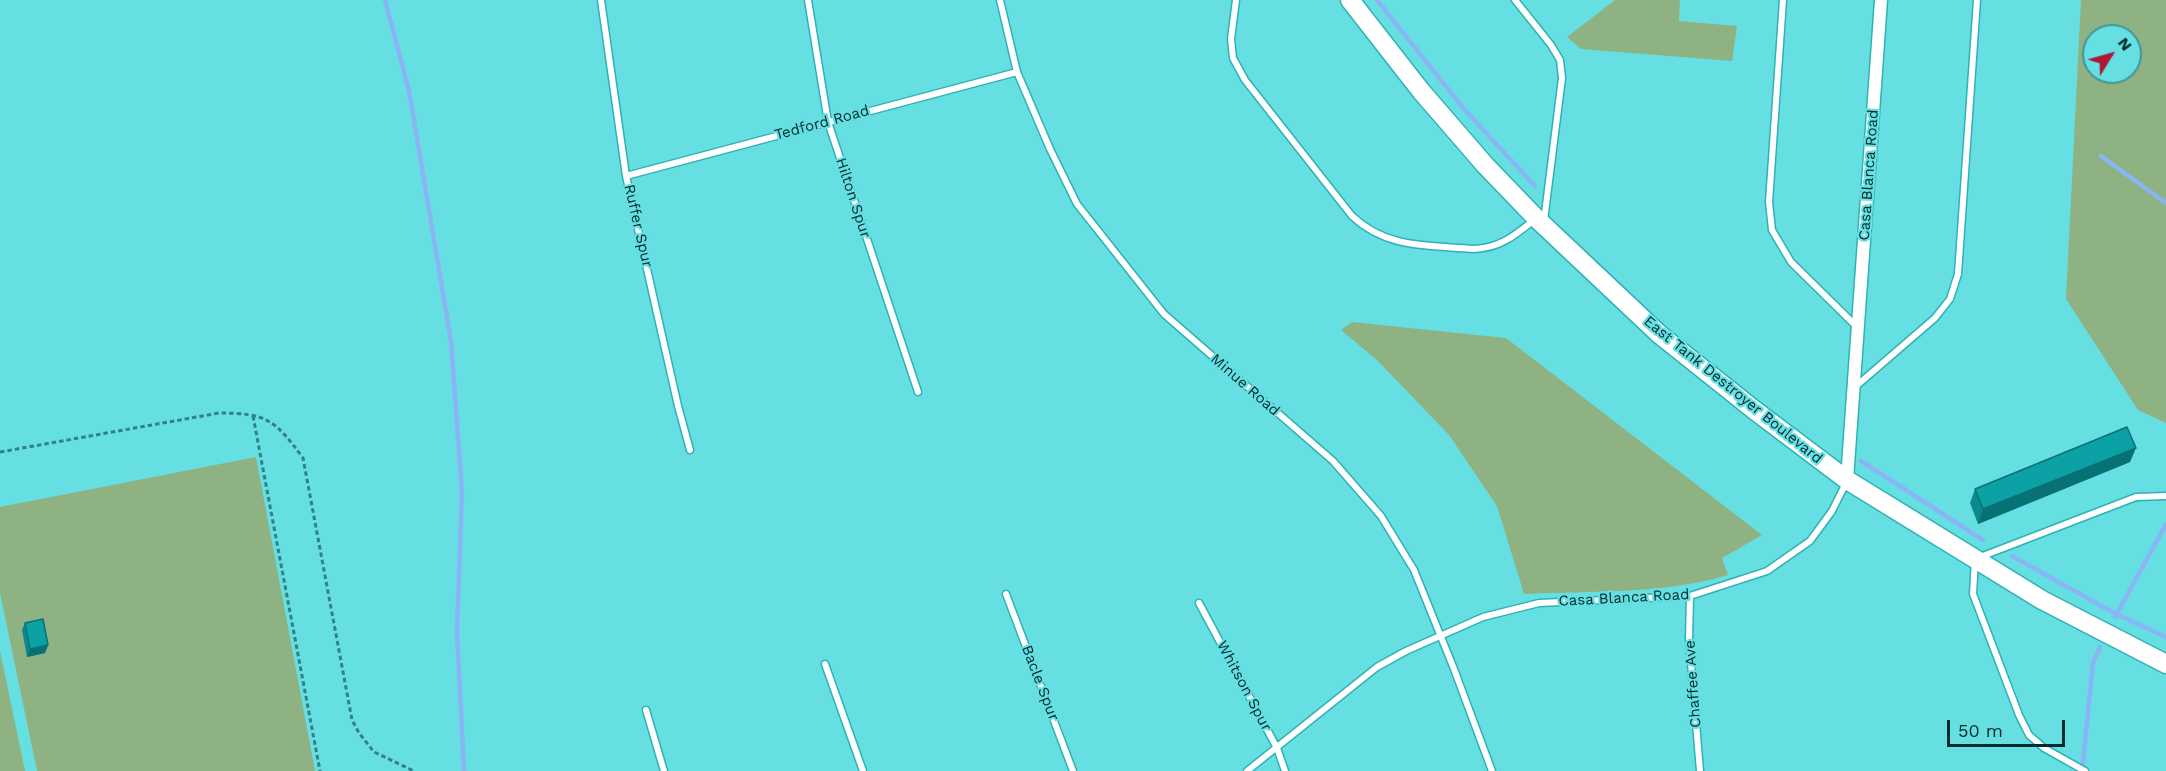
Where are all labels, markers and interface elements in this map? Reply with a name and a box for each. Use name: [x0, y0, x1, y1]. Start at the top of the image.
north arrow: [2082, 24, 2142, 84]
text: N: [2114, 34, 2136, 55]
street label: Tedford Road: [773, 102, 871, 144]
street label: Casa Blanca Road: [1855, 109, 1883, 241]
street label: Hilton Spur: [832, 156, 874, 240]
street label: Ruffer Spur: [620, 183, 656, 269]
street label: East Tank Destroyer Boulevard: [1640, 312, 1826, 468]
street label: Minue Road: [1207, 350, 1283, 420]
street label: Casa Blanca Road: [1558, 586, 1690, 610]
street label: Whitson Spur: [1213, 638, 1275, 734]
street label: Chaffee Ave: [1681, 640, 1705, 728]
street label: Bacle Spur: [1017, 643, 1063, 723]
scale bar: [1950, 708, 2068, 746]
text: 50 m: [1958, 720, 2003, 741]

